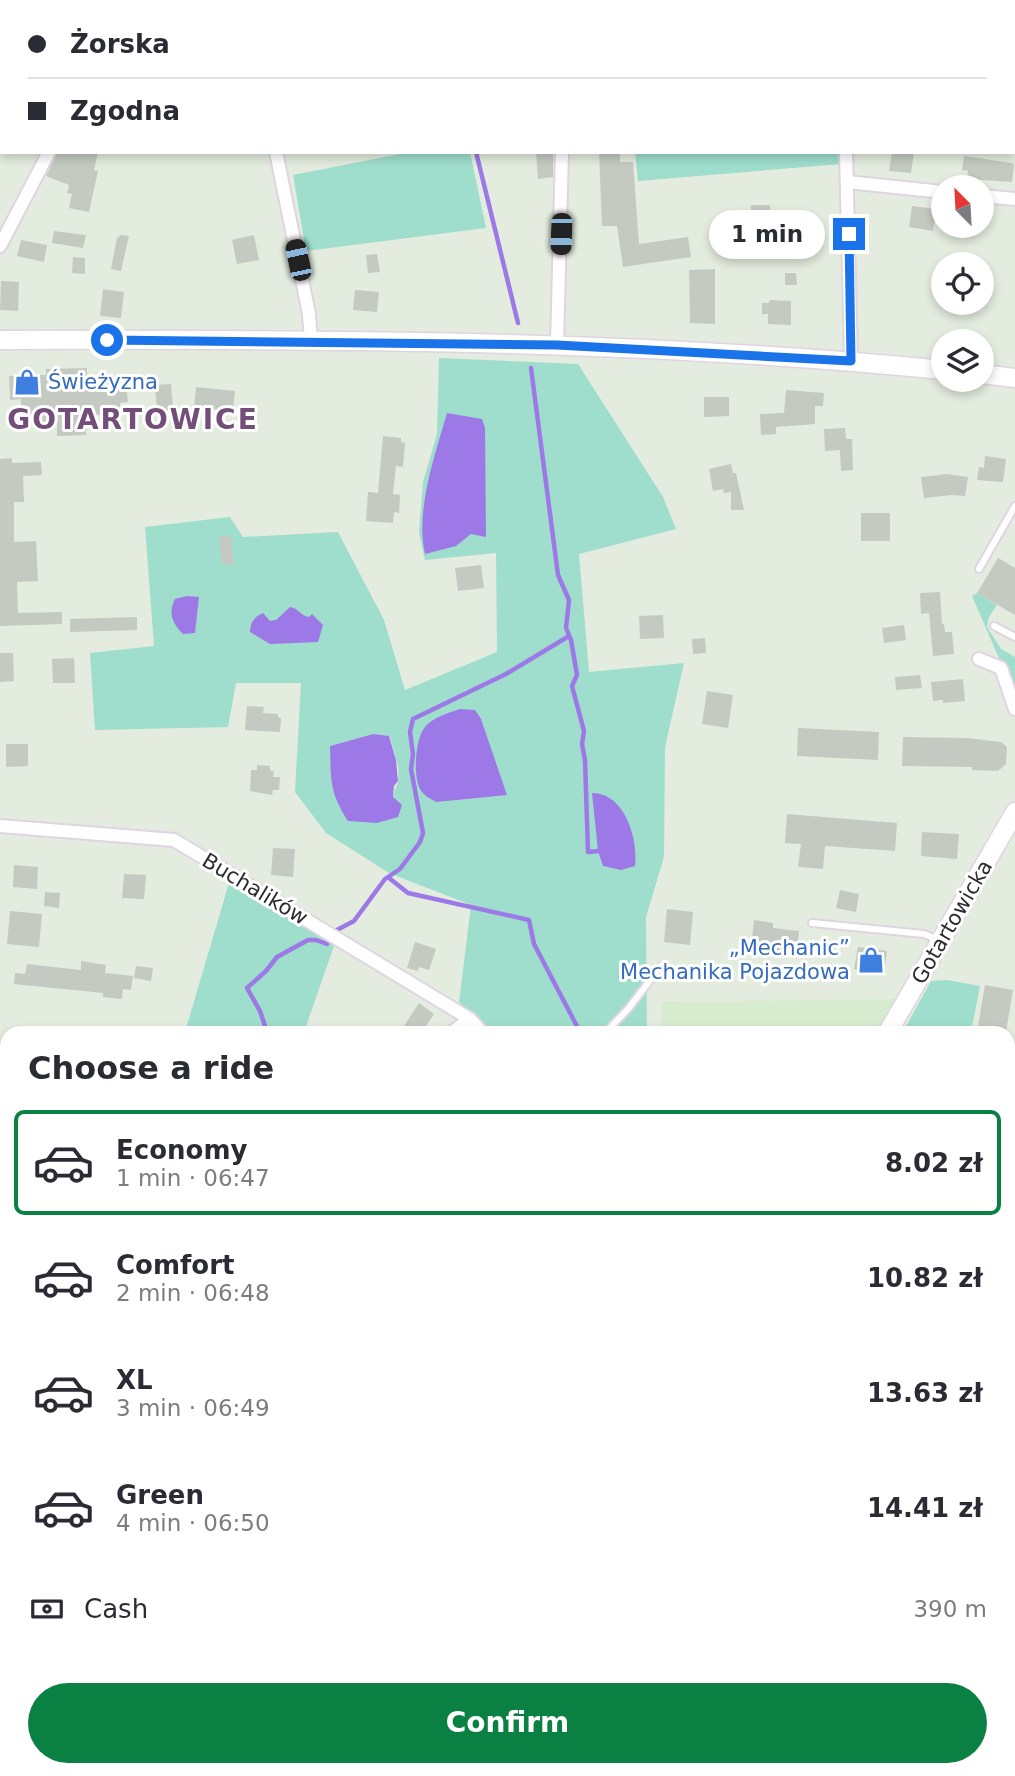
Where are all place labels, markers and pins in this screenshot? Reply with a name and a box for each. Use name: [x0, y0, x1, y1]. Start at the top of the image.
shop icon: Świeżyzna: [12, 367, 42, 397]
place label: Świeżyzna: [48, 369, 158, 394]
place label: „Mechanic” Mechanika Pojazdowa: [620, 936, 850, 984]
shop icon: „Mechanic” Mechanika Pojazdowa: [856, 945, 886, 975]

